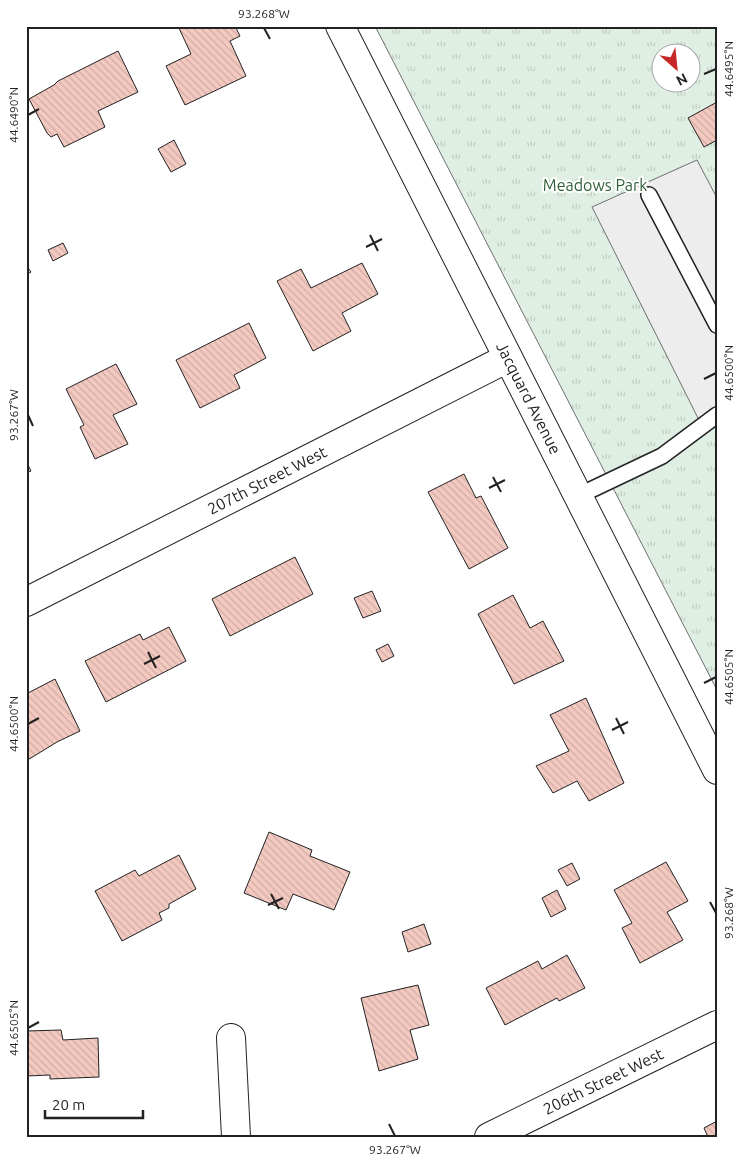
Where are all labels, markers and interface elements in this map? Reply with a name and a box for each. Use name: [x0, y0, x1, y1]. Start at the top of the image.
text: 93.268°W: [238, 7, 290, 20]
text: 44.6495°N: [722, 41, 735, 97]
north arrow: [650, 42, 700, 92]
text: N: [674, 70, 690, 89]
text: 44.6490°N: [7, 87, 20, 143]
park label: Meadows Park: [543, 176, 647, 194]
street label: Jacquard Avenue: [493, 339, 565, 457]
text: 44.6500°N: [722, 345, 735, 401]
text: 93.267°W: [7, 389, 20, 441]
street label: 207th Street West: [204, 442, 330, 518]
text: 44.6505°N: [722, 649, 735, 705]
text: 44.6500°N: [7, 696, 20, 752]
text: 93.268°W: [722, 887, 735, 939]
text: 44.6505°N: [7, 1000, 20, 1056]
street label: 206th Street West: [540, 1044, 667, 1118]
scale bar: [45, 1088, 142, 1120]
text: 20 m: [52, 1096, 85, 1113]
text: 93.267°W: [369, 1143, 421, 1156]

